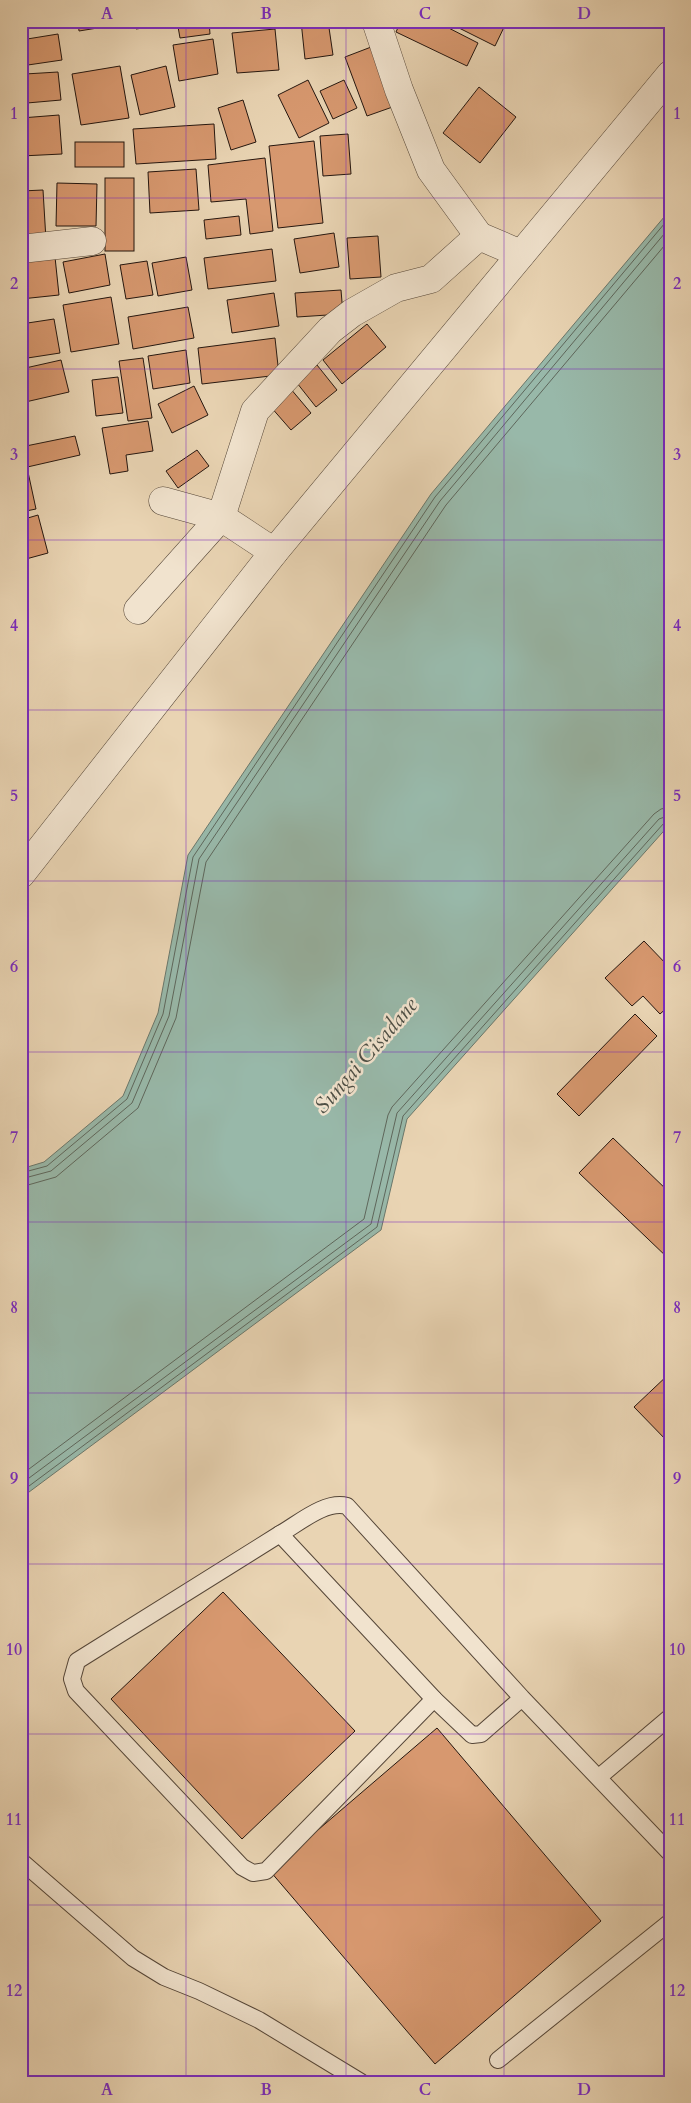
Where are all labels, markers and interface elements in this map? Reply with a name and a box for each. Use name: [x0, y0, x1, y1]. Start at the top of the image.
text: A: [101, 3, 113, 25]
text: B: [260, 3, 272, 25]
text: C: [419, 3, 431, 25]
text: D: [577, 3, 591, 25]
text: 1: [10, 103, 18, 125]
text: 1: [673, 103, 681, 125]
text: 2: [10, 273, 18, 295]
text: 2: [673, 273, 681, 295]
text: 3: [10, 444, 18, 466]
text: 3: [673, 444, 681, 466]
text: 4: [10, 615, 18, 637]
text: 4: [673, 615, 681, 637]
text: 5: [10, 785, 18, 807]
text: 5: [673, 785, 681, 807]
text: 6: [10, 956, 18, 978]
text: 6: [673, 956, 681, 978]
water label: Sungai Cisadane: [307, 991, 425, 1120]
text: 7: [10, 1127, 18, 1149]
text: 7: [673, 1127, 681, 1149]
text: 8: [10, 1297, 18, 1319]
text: 8: [673, 1297, 681, 1319]
text: 9: [10, 1468, 18, 1490]
text: 9: [673, 1468, 681, 1490]
text: 10: [6, 1639, 22, 1661]
text: 10: [669, 1639, 685, 1661]
text: 11: [6, 1809, 22, 1831]
text: 11: [669, 1809, 685, 1831]
text: 12: [6, 1980, 22, 2002]
text: 12: [669, 1980, 685, 2002]
text: A: [101, 2079, 113, 2101]
text: B: [260, 2079, 272, 2101]
text: C: [419, 2079, 431, 2101]
text: D: [577, 2079, 591, 2101]

